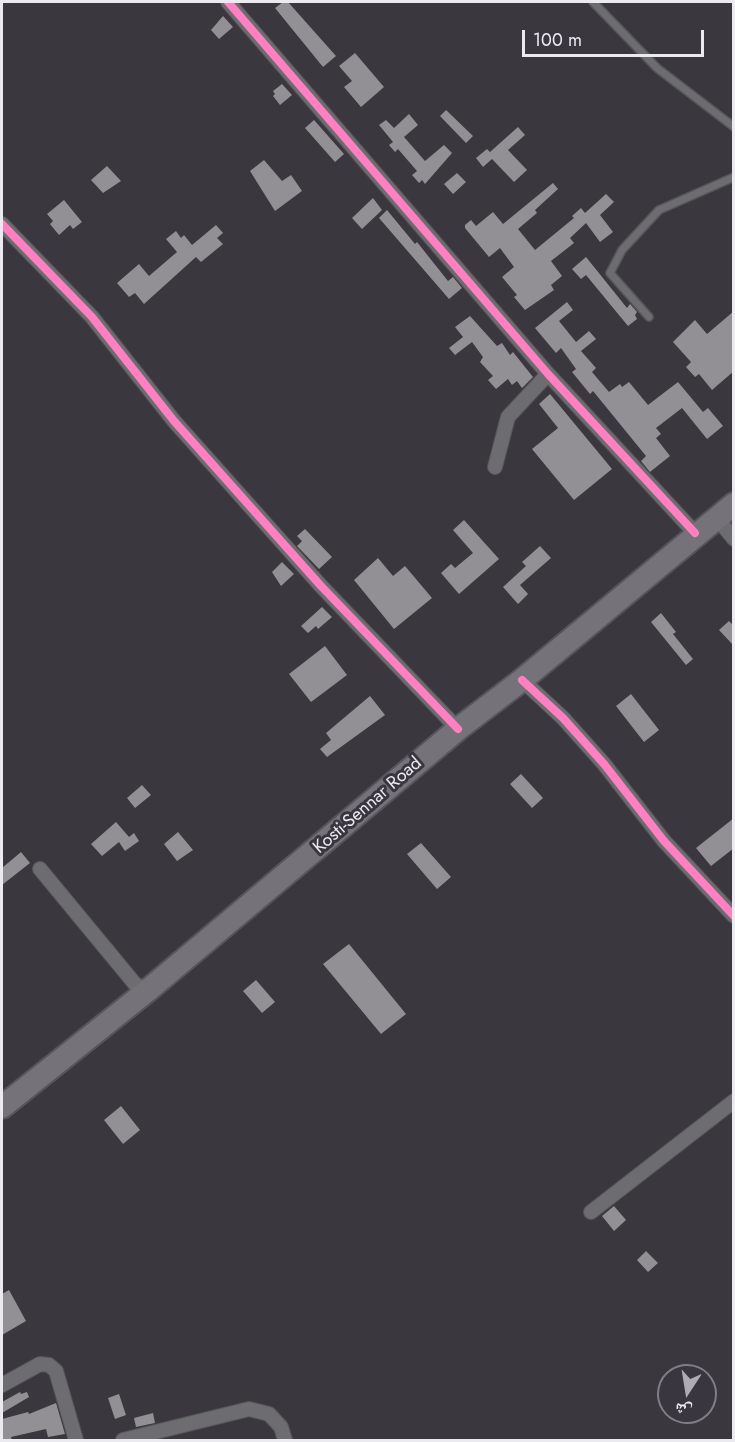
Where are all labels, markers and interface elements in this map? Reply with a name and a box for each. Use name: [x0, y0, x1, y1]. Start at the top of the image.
scale bar: [525, 18, 706, 56]
text: 100 m: [533, 27, 582, 53]
street label: Kosti-Sennar Road: [309, 753, 427, 859]
north arrow: [657, 1364, 717, 1424]
text: ش: [673, 1397, 694, 1423]

